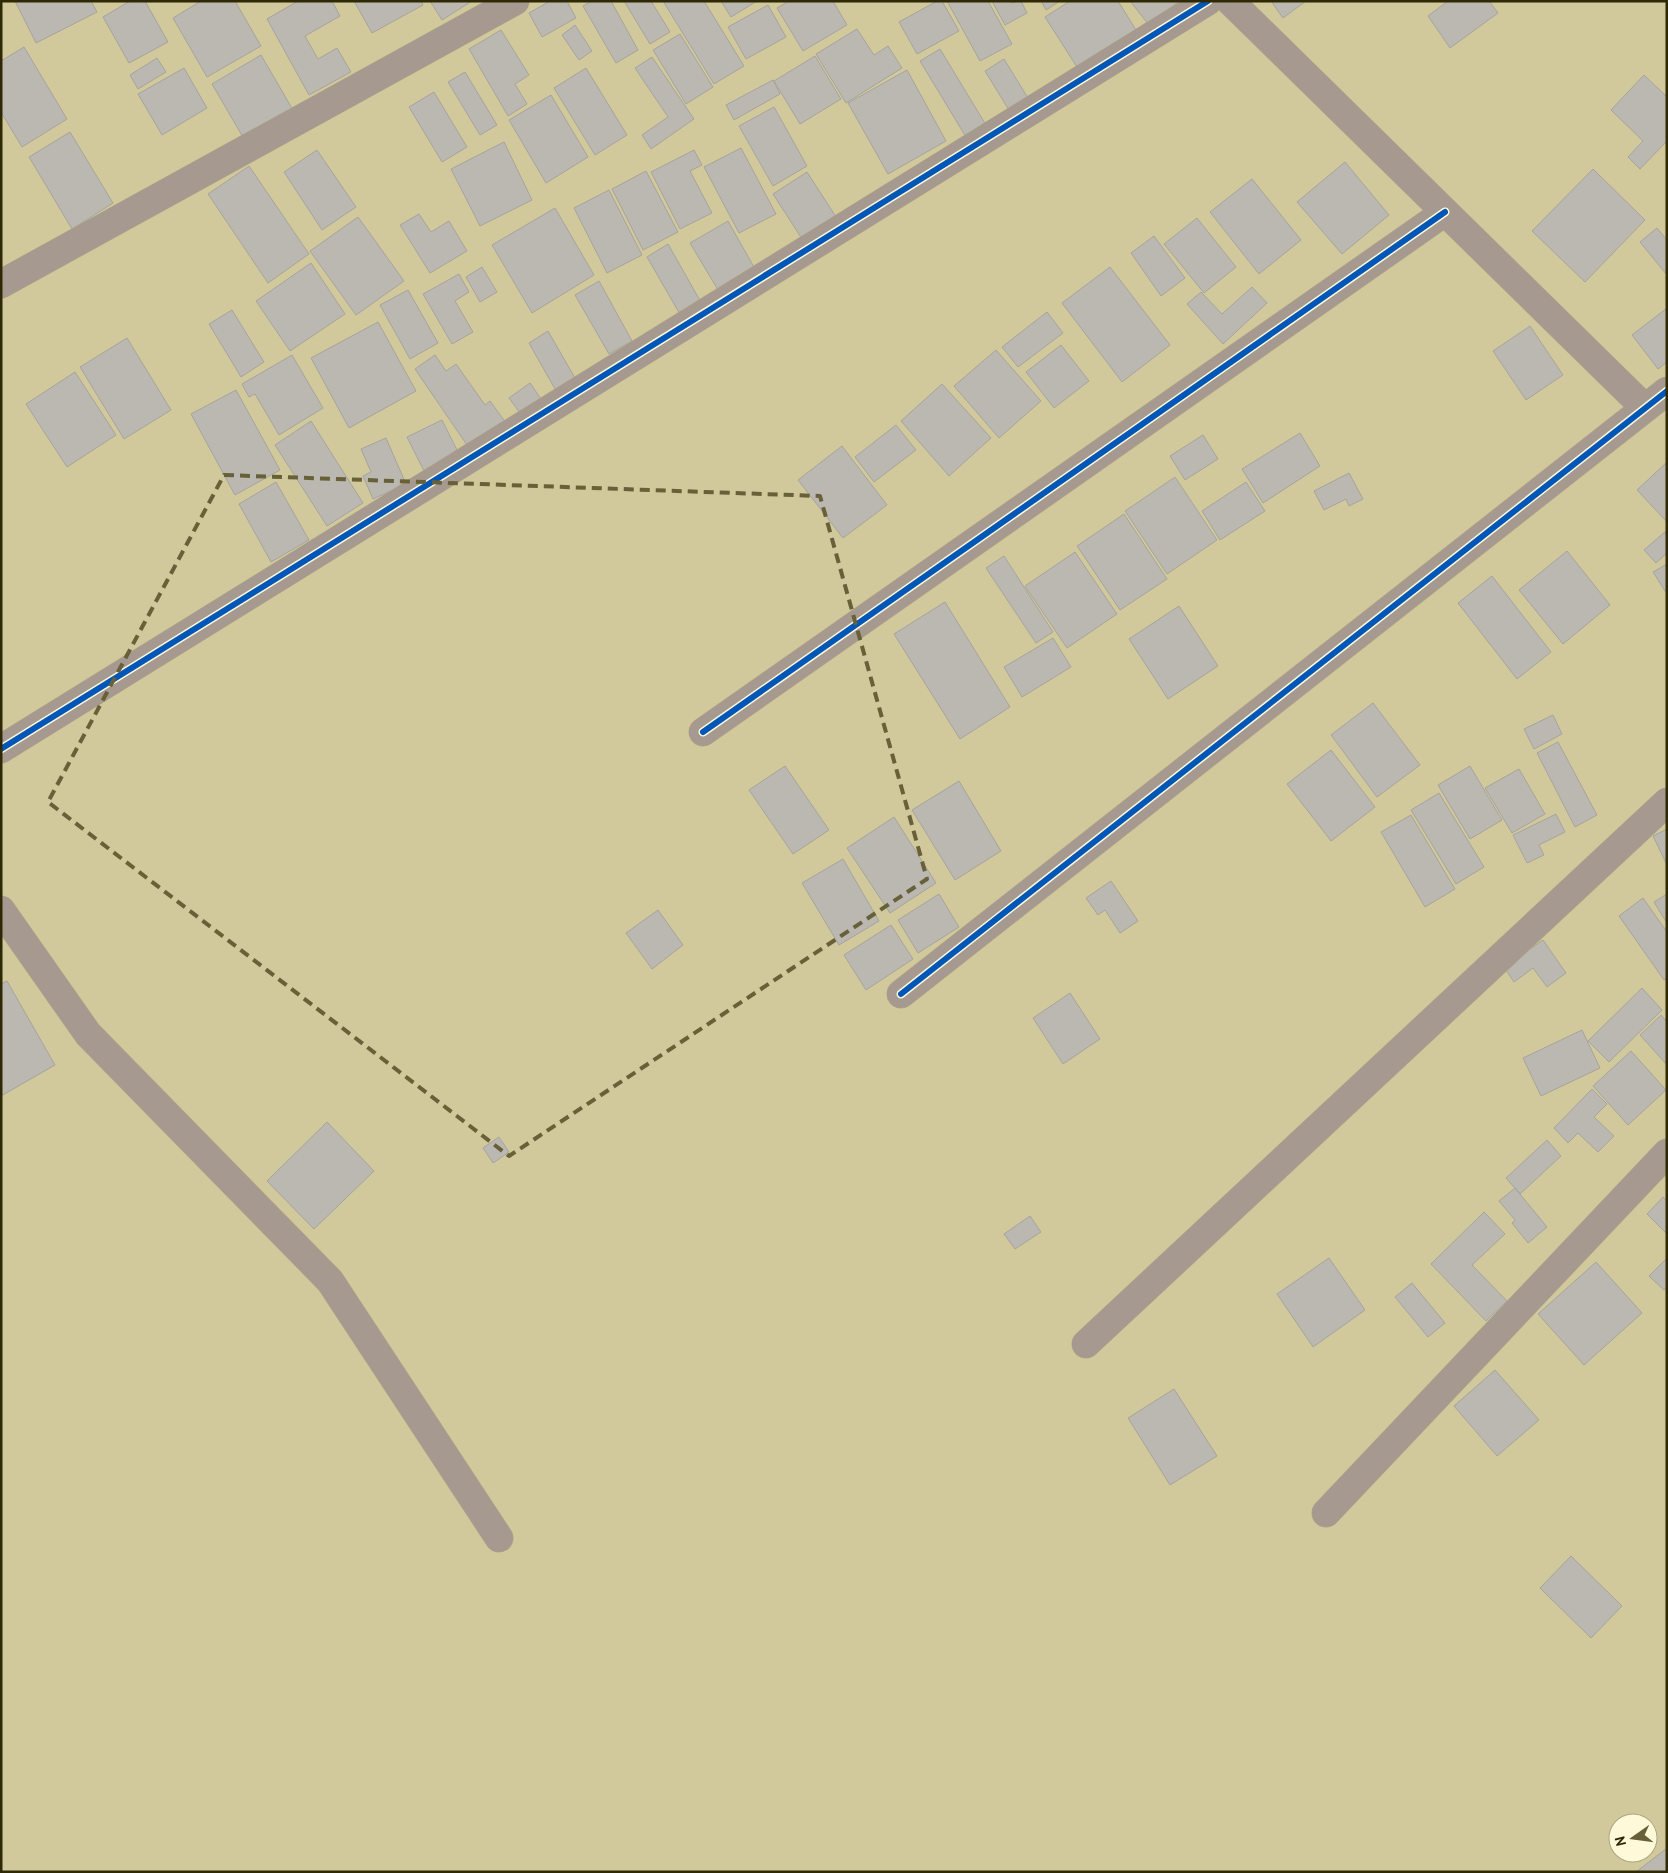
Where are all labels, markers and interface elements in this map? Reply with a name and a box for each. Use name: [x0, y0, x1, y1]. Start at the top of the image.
north arrow: [1608, 1813, 1658, 1863]
text: N: [1611, 1835, 1630, 1848]

